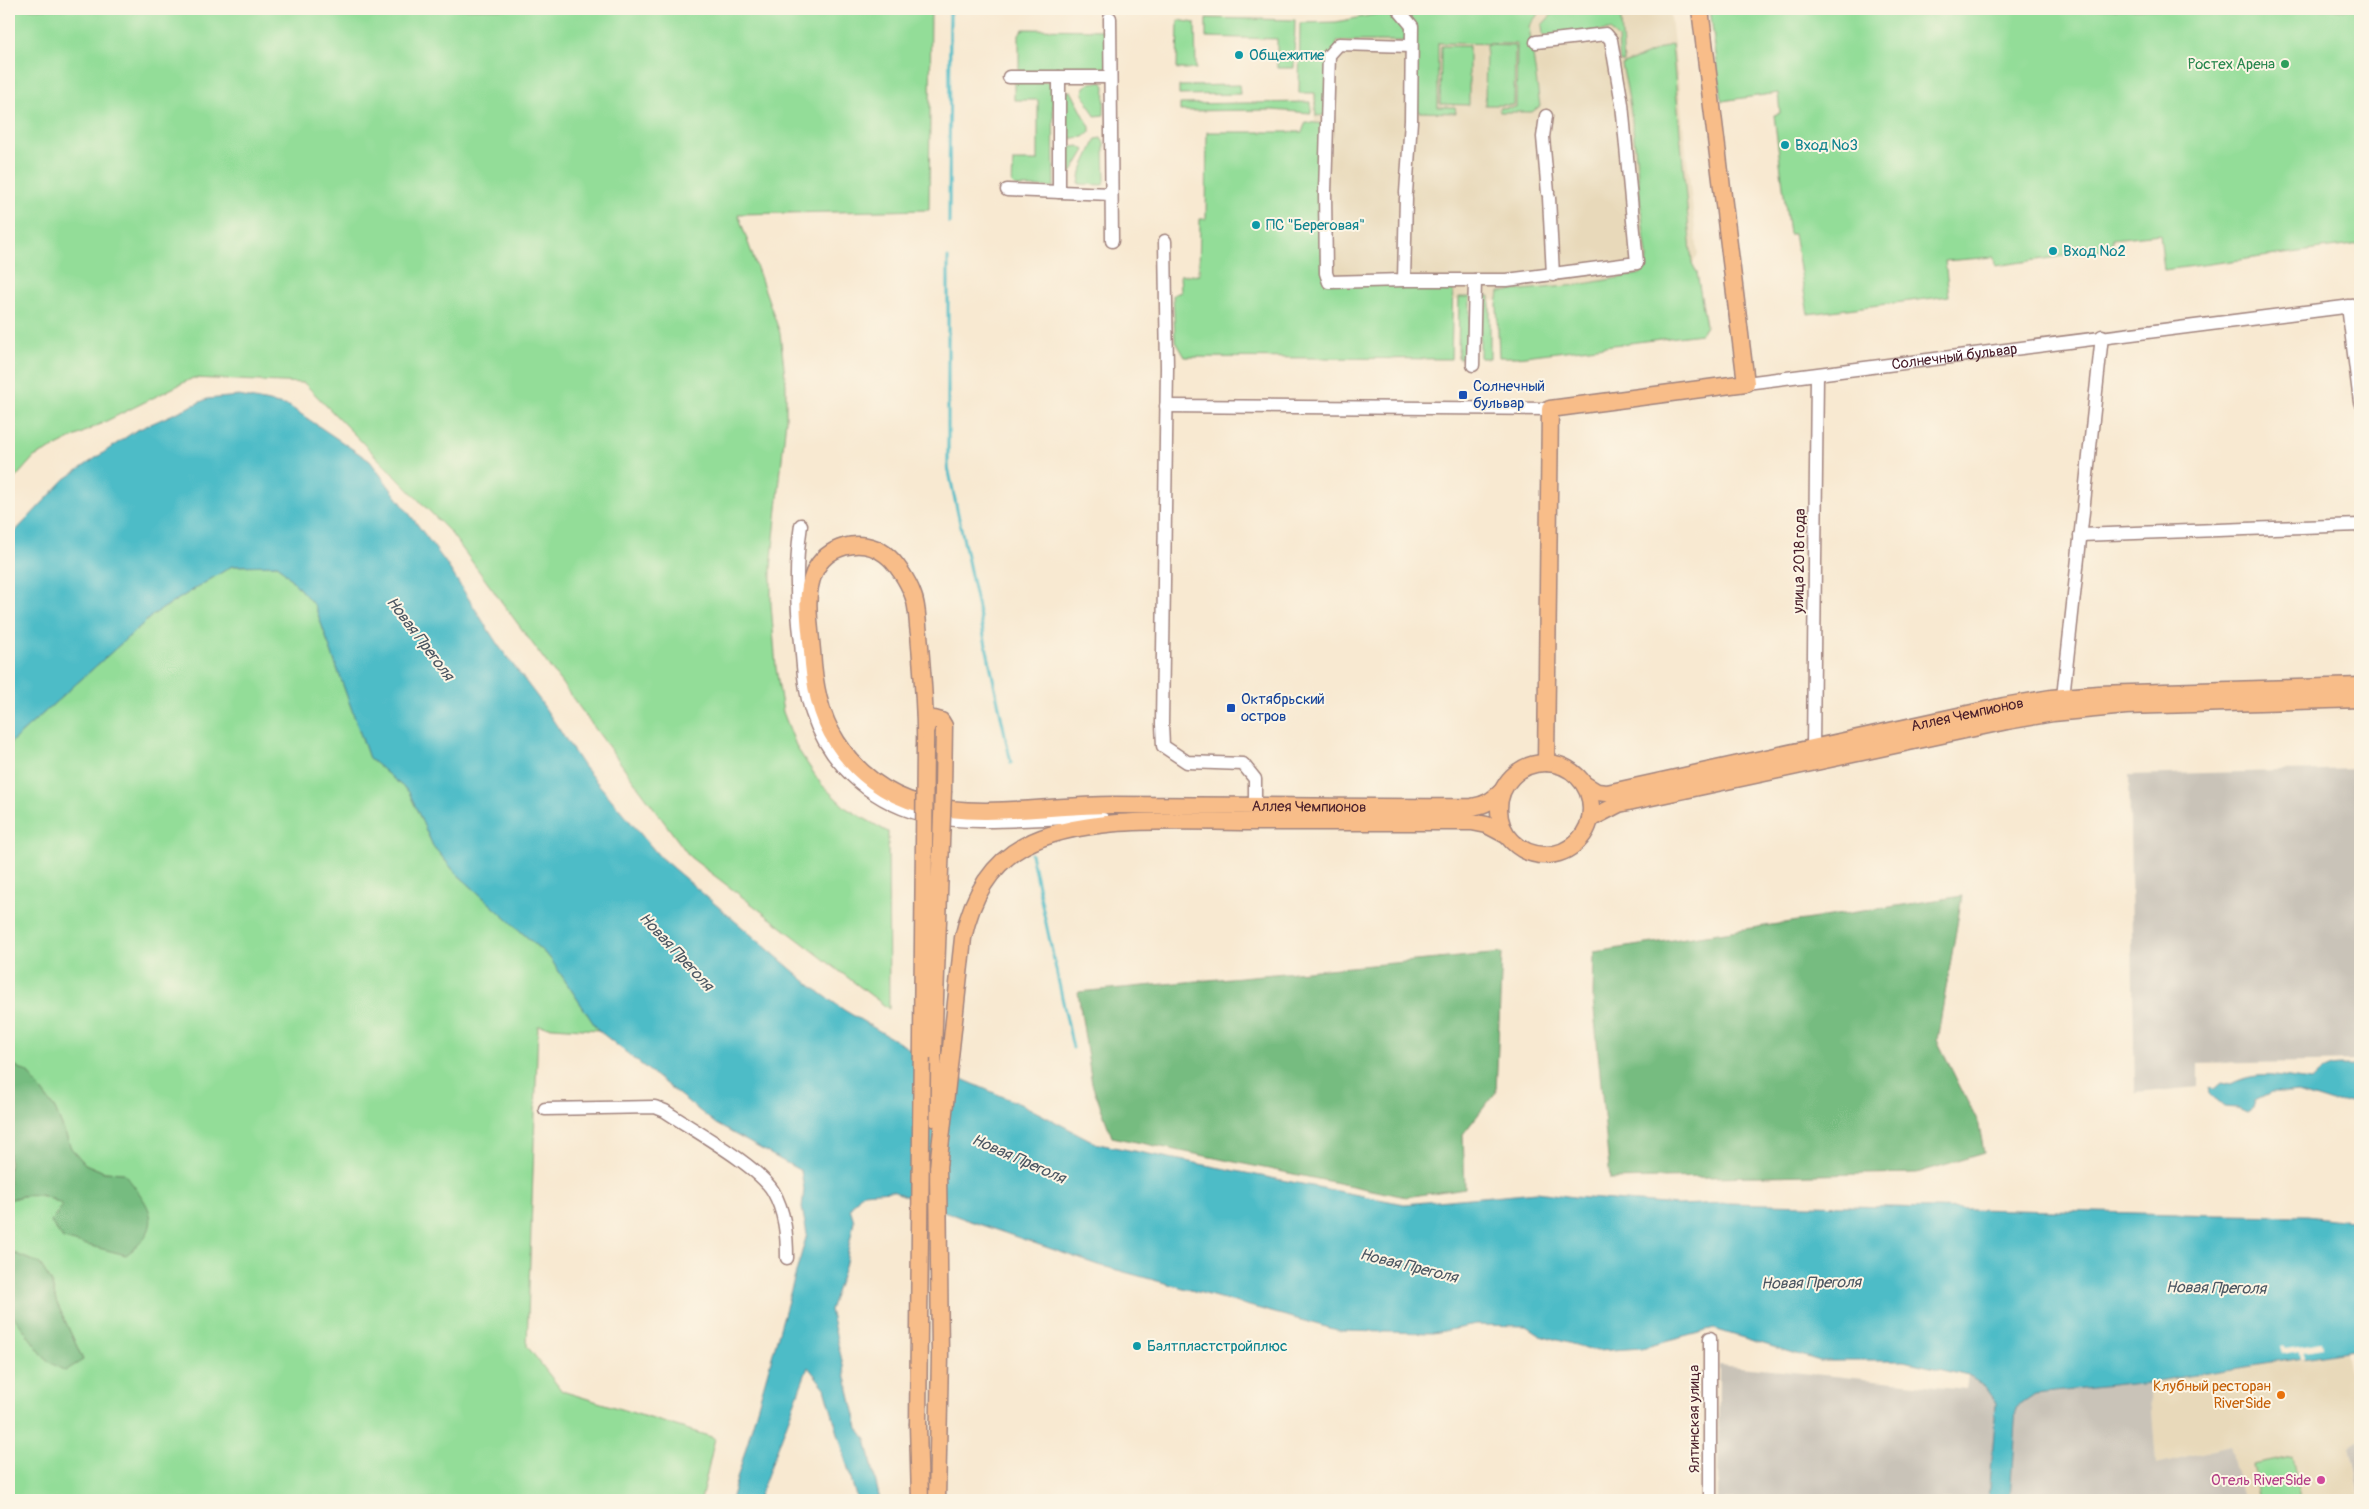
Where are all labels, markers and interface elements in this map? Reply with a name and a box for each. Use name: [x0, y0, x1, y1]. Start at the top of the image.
place label: Общежитие: [1249, 46, 1325, 65]
marker: Общежитие: [1233, 49, 1245, 61]
place label: Ростех Арена: [2188, 55, 2275, 74]
marker: Ростех Арена: [2279, 58, 2291, 70]
place label: Вход №3: [1795, 136, 1858, 155]
marker: Вход №3: [1779, 139, 1791, 151]
place label: ПС "Береговая": [1266, 216, 1365, 235]
marker: ПС "Береговая": [1250, 219, 1262, 231]
place label: Вход №2: [2063, 242, 2126, 261]
marker: Вход №2: [2047, 245, 2059, 257]
street label: Солнечный бульвар: [1890, 340, 2018, 374]
place label: Солнечный бульвар: [1473, 377, 1545, 413]
marker: Солнечный бульвар: [1457, 389, 1469, 401]
street label: улица 2018 года: [1789, 508, 1810, 615]
water label: Новая Преголя: [382, 593, 459, 686]
place label: Октябрьский остров: [1241, 690, 1325, 726]
street label: Аллея Чемпионов: [1909, 694, 2025, 736]
marker: Октябрьский остров: [1225, 702, 1237, 714]
street label: Аллея Чемпионов: [1251, 797, 1367, 817]
water label: Новая Преголя: [635, 908, 719, 996]
water label: Новая Преголя: [969, 1129, 1070, 1189]
water label: Новая Преголя: [1358, 1244, 1461, 1288]
water label: Новая Преголя: [1761, 1272, 1863, 1294]
water label: Новая Преголя: [2166, 1277, 2268, 1299]
place label: Балтпластстройплюс: [1147, 1337, 1288, 1356]
marker: Балтпластстройплюс: [1131, 1340, 1143, 1352]
street label: Ялтинская улица: [1685, 1365, 1704, 1473]
place label: Клубный ресторан RiverSide: [2153, 1377, 2272, 1413]
marker: Клубный ресторан RiverSide: [2275, 1389, 2287, 1401]
place label: Отель RiverSide: [2211, 1471, 2312, 1490]
marker: Отель RiverSide: [2315, 1474, 2327, 1486]

